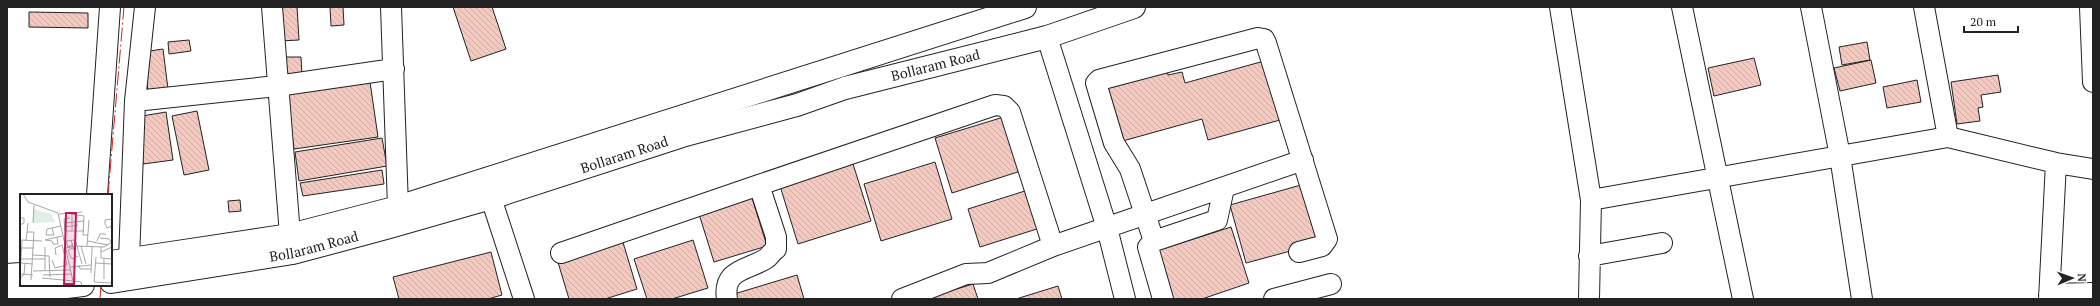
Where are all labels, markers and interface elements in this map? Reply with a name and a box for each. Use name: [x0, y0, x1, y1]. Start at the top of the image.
scale bar: [1964, 8, 2018, 34]
text: 20 m: [1970, 14, 1997, 29]
street label: Bollaram Road: [889, 44, 982, 85]
street label: Bollaram Road: [578, 131, 671, 177]
inset map: [20, 194, 112, 286]
street label: Bollaram Road: [268, 226, 361, 266]
north arrow: [2052, 258, 2092, 298]
text: N: [2075, 273, 2089, 283]

